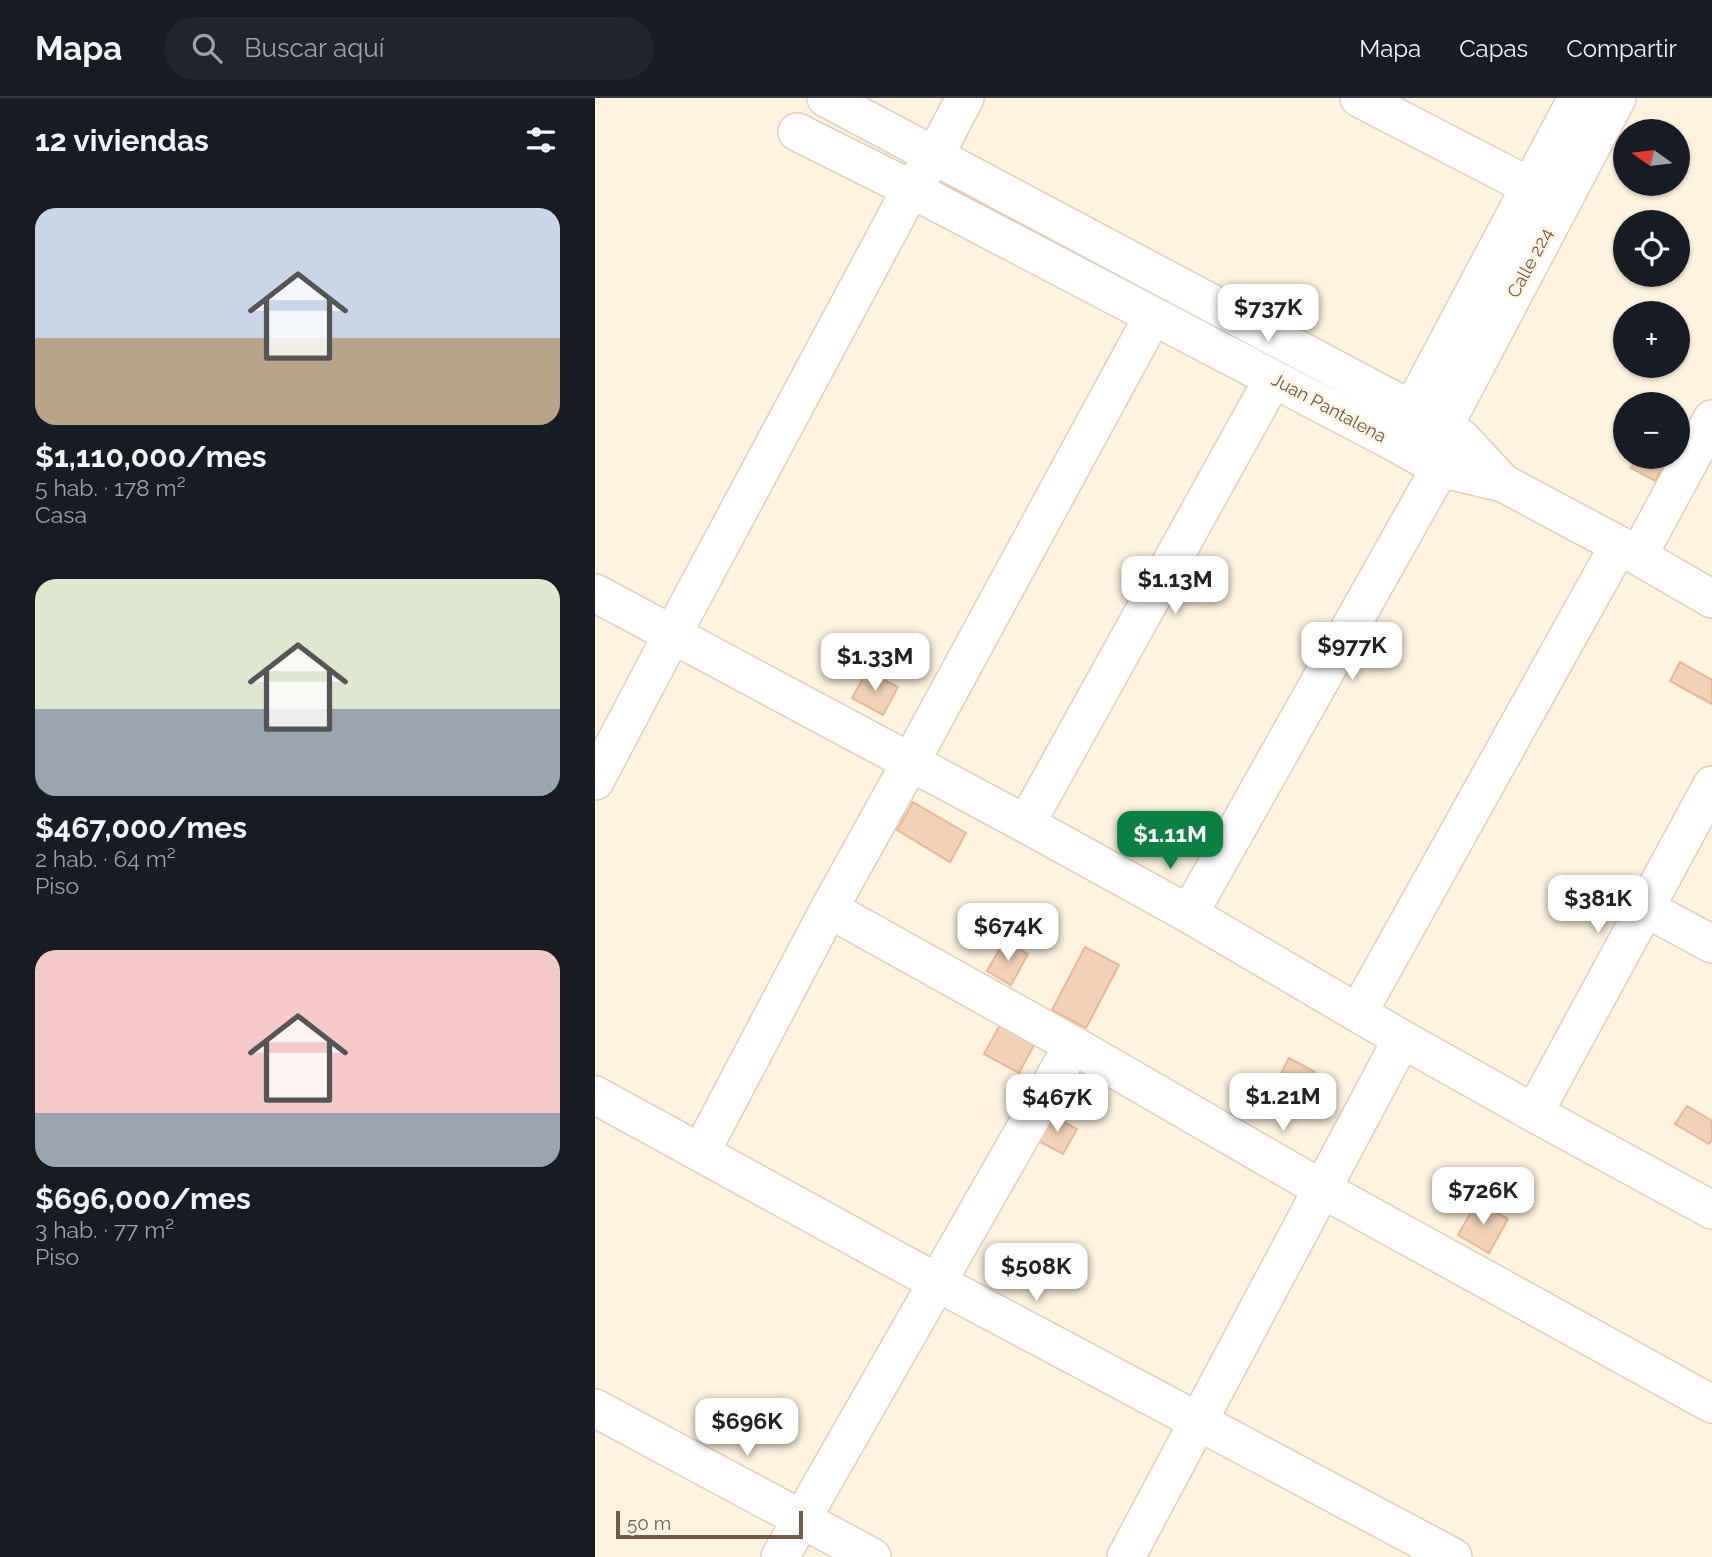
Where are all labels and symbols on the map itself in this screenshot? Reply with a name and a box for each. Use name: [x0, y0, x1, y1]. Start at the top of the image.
north arrow: [1613, 119, 1691, 196]
street label: Calle 224: [1503, 224, 1557, 301]
pin: $737K: [1219, 285, 1317, 344]
street label: Juan Pantalena: [1268, 368, 1390, 447]
pin: $1.13M: [1118, 556, 1232, 616]
pin: $977K: [1303, 622, 1401, 682]
pin: $1.33M: [818, 634, 932, 693]
pin: $1.11M: [1113, 812, 1227, 871]
pin: $381K: [1549, 876, 1647, 935]
pin: $674K: [959, 904, 1057, 963]
pin: $467K: [1008, 1074, 1106, 1134]
pin: $1.21M: [1226, 1074, 1340, 1133]
pin: $726K: [1434, 1168, 1532, 1227]
pin: $508K: [987, 1244, 1085, 1303]
pin: $696K: [698, 1398, 796, 1458]
scale bar: [616, 1508, 803, 1540]

